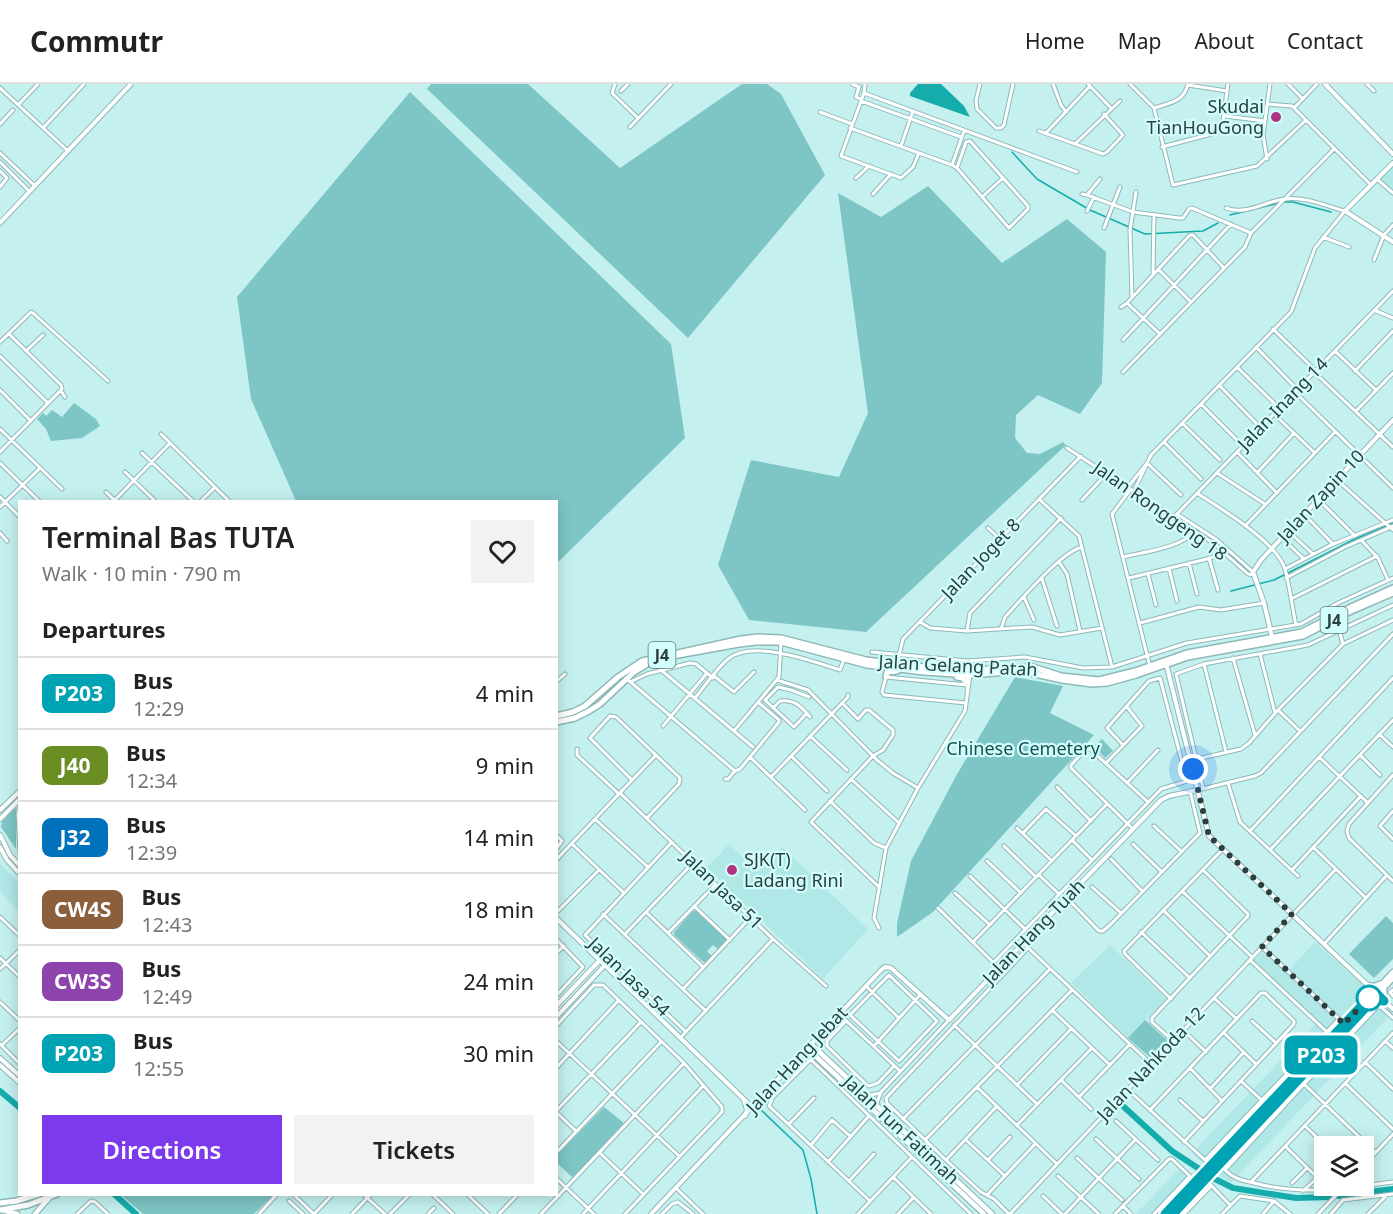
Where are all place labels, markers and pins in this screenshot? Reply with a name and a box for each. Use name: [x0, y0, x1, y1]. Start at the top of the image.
place label: Skudai TianHouGong: [1147, 94, 1264, 139]
marker: Skudai TianHouGong: [1269, 110, 1283, 124]
place label: SJK(T) Ladang Rini: [744, 847, 843, 892]
marker: SJK(T) Ladang Rini: [725, 863, 739, 877]
unlabelled marker: [1356, 985, 1382, 1011]

